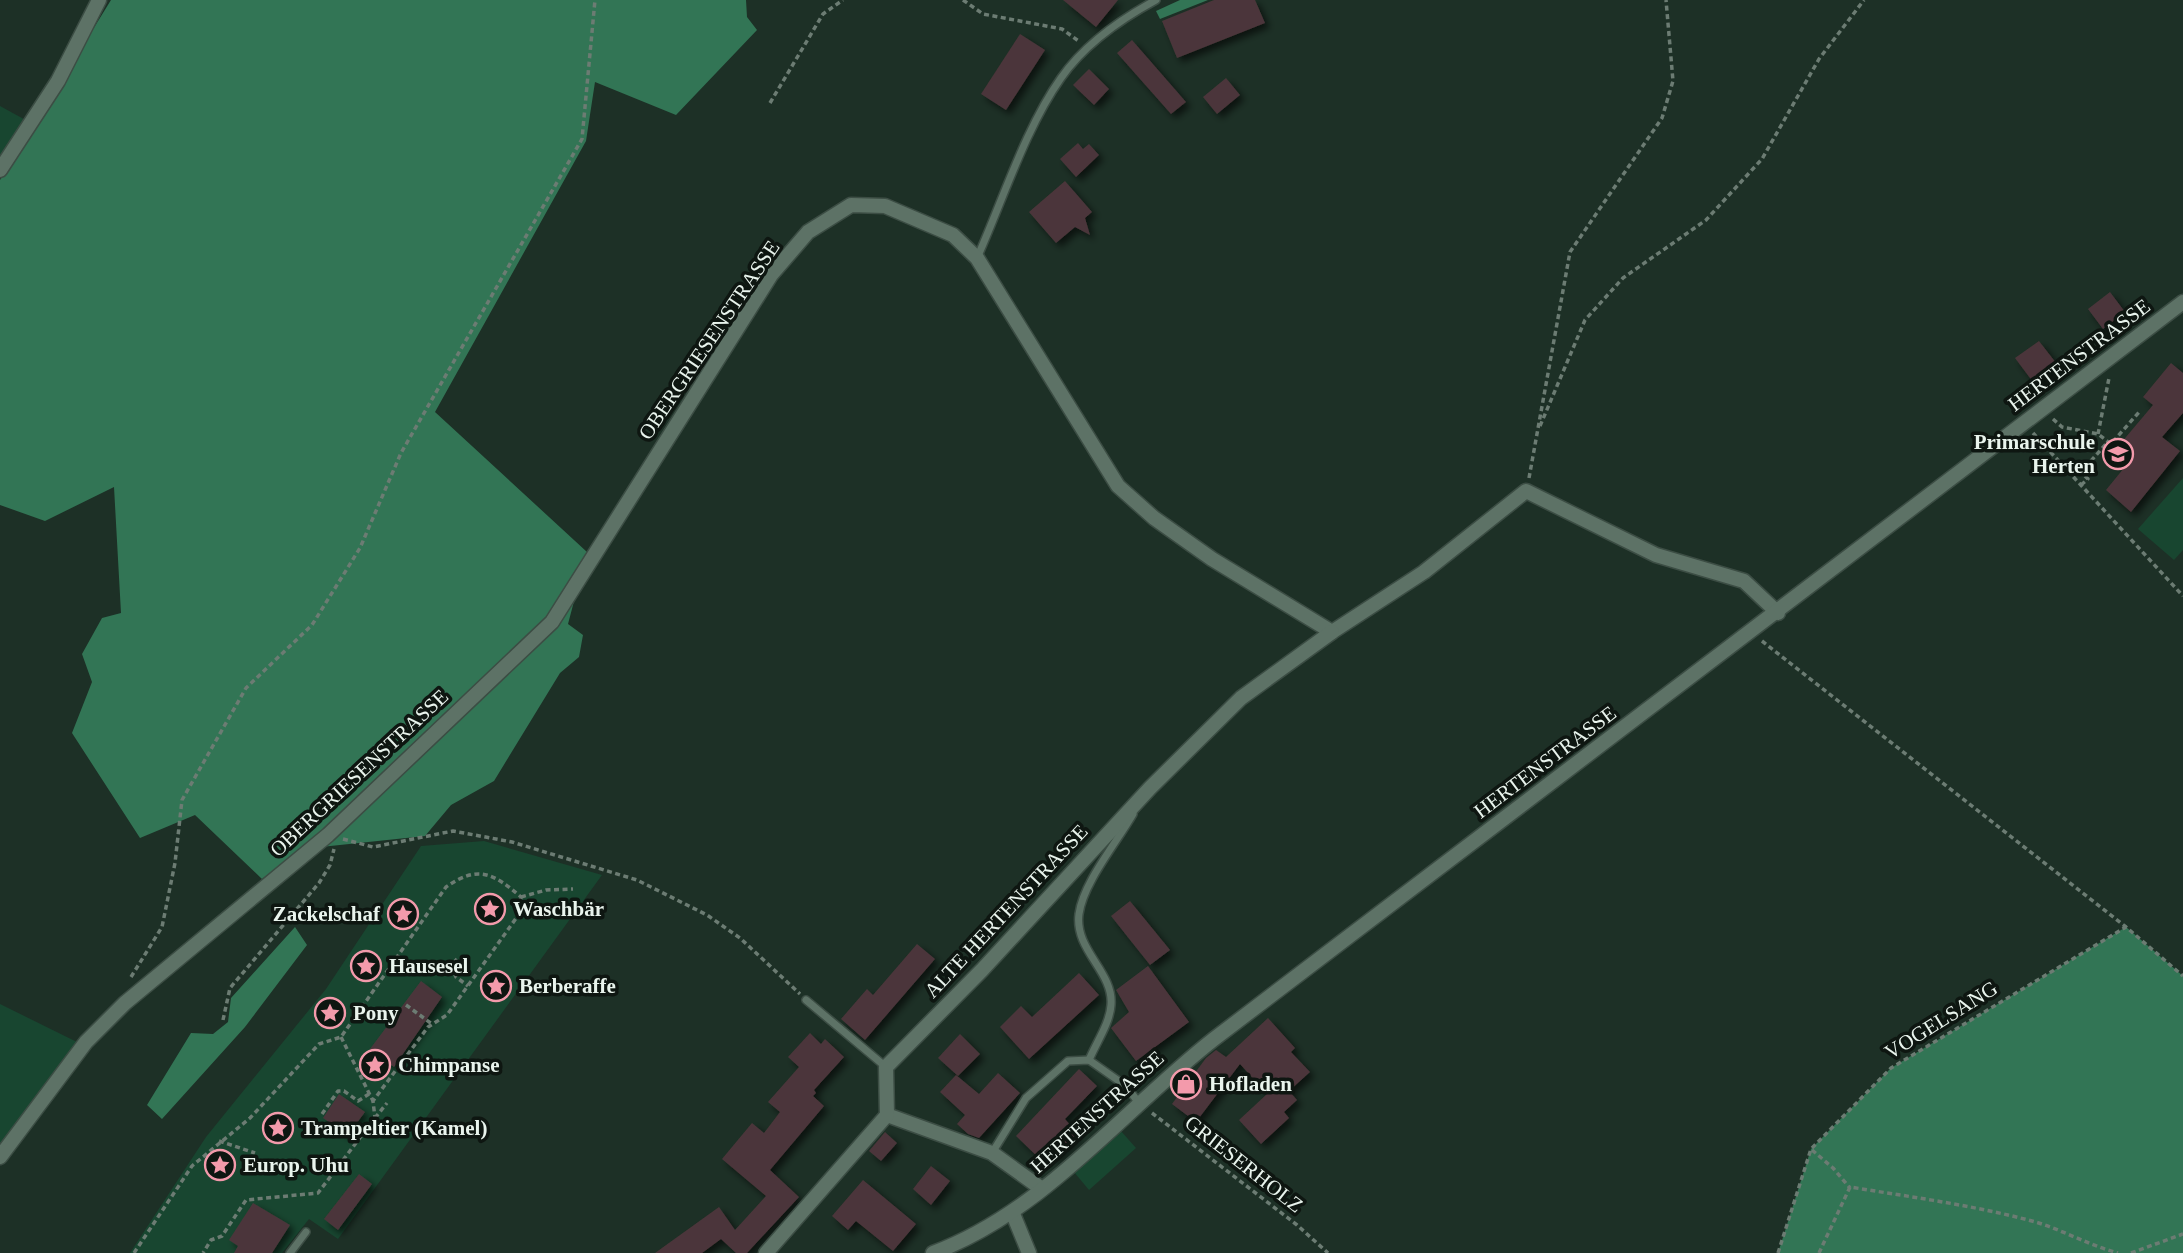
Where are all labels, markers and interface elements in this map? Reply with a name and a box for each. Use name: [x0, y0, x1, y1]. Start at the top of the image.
street label: OBERGRIESENSTRASSE: [633, 236, 785, 444]
street label: HERTENSTRASSE: [2003, 294, 2155, 416]
place label: Primarschule Herten: [1974, 430, 2095, 478]
school or university icon: Primarschule Herten: [2101, 437, 2135, 471]
street label: OBERGRIESENSTRASSE: [265, 684, 453, 862]
street label: HERTENSTRASSE: [1469, 701, 1621, 823]
street label: ALTE HERTENSTRASSE: [919, 819, 1093, 1003]
place icon: Waschbär: [473, 892, 507, 926]
place icon: Zackelschaf: [386, 897, 420, 931]
place label: Waschbär: [513, 897, 604, 921]
place label: Zackelschaf: [273, 902, 381, 926]
place icon: Hausesel: [349, 949, 383, 983]
place label: Hausesel: [389, 954, 469, 978]
place icon: Berberaffe: [479, 969, 513, 1003]
place label: Berberaffe: [519, 974, 616, 998]
street label: VOGELSANG: [1880, 976, 2002, 1064]
place icon: Pony: [313, 996, 347, 1030]
place label: Pony: [353, 1001, 399, 1025]
street label: HERTENSTRASSE: [1025, 1046, 1169, 1178]
place icon: Chimpanse: [358, 1048, 392, 1082]
place label: Chimpanse: [398, 1053, 500, 1077]
shop icon: Hofladen: [1169, 1067, 1203, 1101]
place label: Hofladen: [1209, 1072, 1292, 1096]
street label: GRIESERHOLZ: [1180, 1110, 1308, 1218]
place icon: Trampeltier (Kamel): [261, 1111, 295, 1145]
place label: Trampeltier (Kamel): [301, 1116, 487, 1140]
place icon: Europ. Uhu: [203, 1148, 237, 1182]
place label: Europ. Uhu: [243, 1153, 349, 1177]

